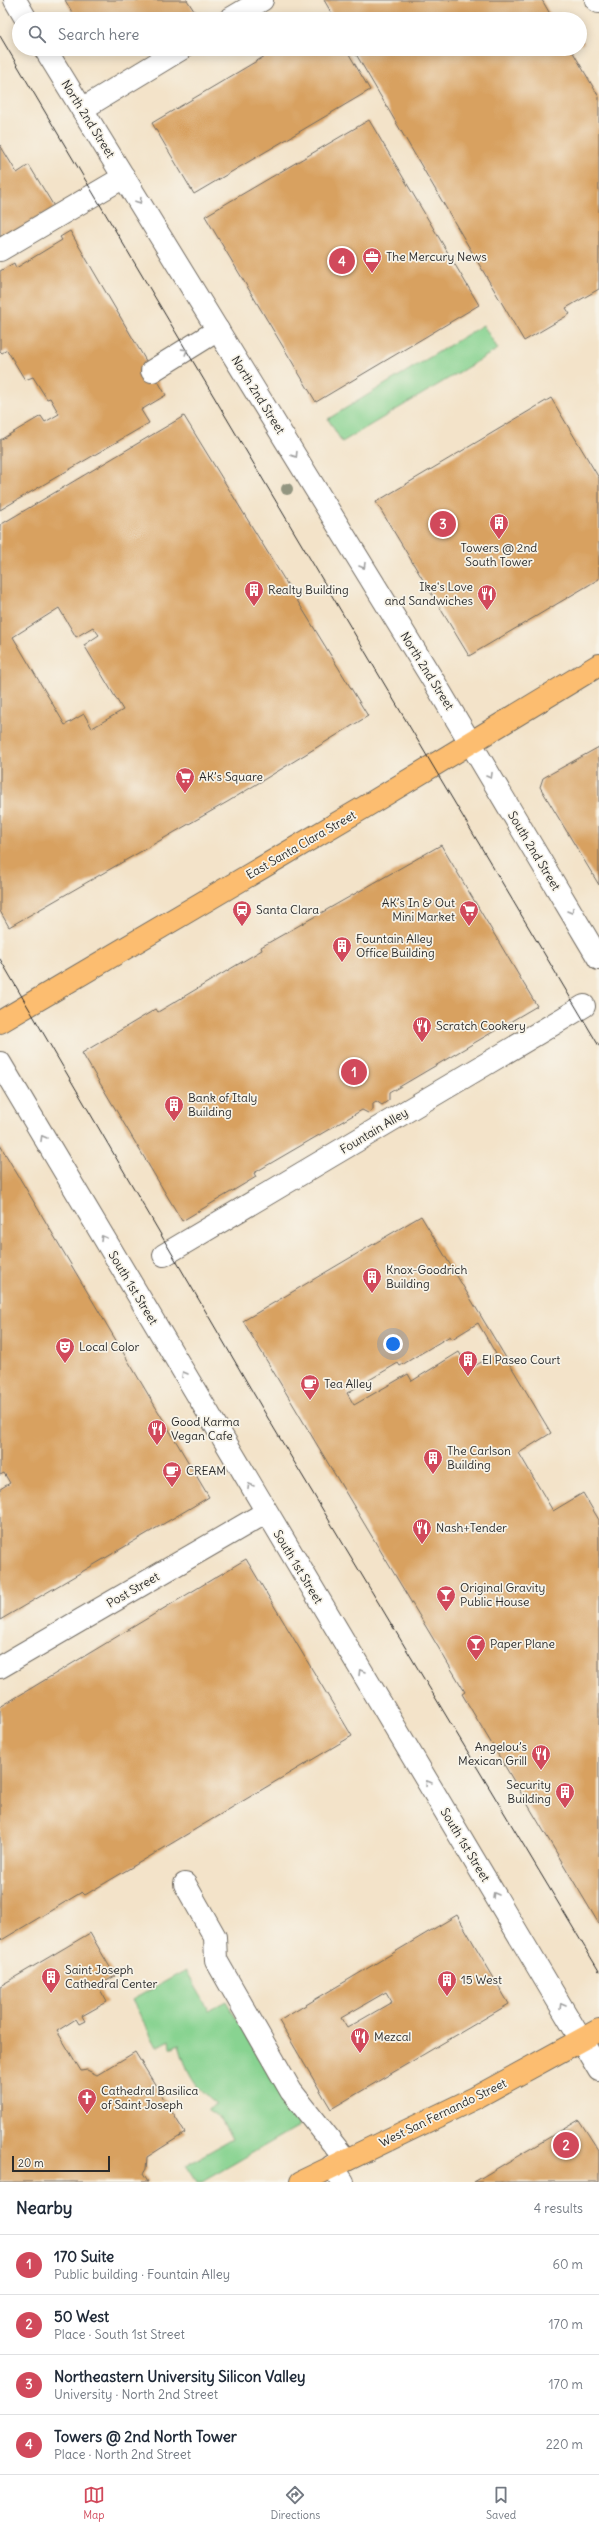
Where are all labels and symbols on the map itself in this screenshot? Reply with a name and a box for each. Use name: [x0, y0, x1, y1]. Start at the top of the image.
street label: North 2nd Street: [58, 77, 118, 161]
one-way arrow: [134, 197, 142, 204]
pin: 4: [329, 246, 355, 276]
office icon: The Mercury News: [361, 246, 383, 274]
place label: The Mercury News: [386, 249, 487, 264]
one-way arrow: [181, 348, 188, 355]
street label: North 2nd Street: [228, 353, 288, 437]
one-way arrow: [291, 451, 298, 458]
pin: 3: [430, 509, 456, 539]
building icon: Towers @ 2nd South Tower: [488, 512, 510, 540]
place label: Towers @ 2nd South Tower: [461, 540, 537, 569]
one-way arrow: [358, 562, 366, 569]
building icon: Realty Building: [243, 579, 265, 607]
place label: Ike's Love and Sandwiches: [385, 579, 473, 608]
place label: Realty Building: [268, 582, 349, 597]
restaurant icon: Ike's Love and Sandwiches: [476, 583, 498, 611]
street label: North 2nd Street: [397, 629, 457, 713]
supermarket icon: AK’s Square: [174, 766, 196, 794]
place label: AK’s Square: [199, 769, 263, 784]
one-way arrow: [485, 772, 493, 779]
street label: East Santa Clara Street: [243, 807, 358, 882]
street label: South 2nd Street: [505, 808, 564, 893]
place label: AK’s In & Out Mini Market: [382, 895, 455, 924]
station icon: Santa Clara: [231, 899, 253, 927]
supermarket icon: AK’s In & Out Mini Market: [458, 899, 480, 927]
place label: Santa Clara: [256, 902, 319, 917]
one-way arrow: [566, 907, 573, 914]
place label: Fountain Alley Office Building: [356, 931, 435, 960]
building icon: Fountain Alley Office Building: [331, 935, 353, 963]
restaurant icon: Scratch Cookery: [411, 1015, 433, 1043]
place label: Scratch Cookery: [436, 1018, 526, 1033]
pin: 1: [341, 1057, 367, 1087]
place label: Bank of Italy Building: [188, 1090, 257, 1119]
building icon: Bank of Italy Building: [163, 1094, 185, 1122]
street label: Fountain Alley: [337, 1104, 410, 1157]
one-way arrow: [41, 1135, 48, 1142]
one-way arrow: [100, 1235, 107, 1242]
street label: South 1st Street: [106, 1248, 161, 1327]
place label: Knox-Goodrich Building: [386, 1262, 467, 1291]
building icon: Knox-Goodrich Building: [361, 1266, 383, 1294]
your location: [383, 1334, 403, 1354]
theatre icon: Local Color: [54, 1336, 76, 1364]
place label: Local Color: [79, 1339, 139, 1354]
building icon: El Paseo Court: [457, 1349, 479, 1377]
place label: El Paseo Court: [482, 1352, 560, 1367]
one-way arrow: [182, 1370, 189, 1378]
cafe icon: Tea Alley: [299, 1373, 321, 1401]
place label: Tea Alley: [324, 1376, 372, 1391]
place label: Good Karma Vegan Cafe: [171, 1414, 240, 1443]
restaurant icon: Good Karma Vegan Cafe: [146, 1418, 168, 1446]
place label: The Carlson Building: [447, 1443, 511, 1472]
building icon: The Carlson Building: [422, 1447, 444, 1475]
cafe icon: CREAM: [161, 1460, 183, 1488]
place label: CREAM: [186, 1463, 226, 1478]
one-way arrow: [247, 1483, 254, 1490]
restaurant icon: Nash+Tender: [411, 1517, 433, 1545]
place label: Nash+Tender: [436, 1520, 507, 1535]
street label: South 1st Street: [271, 1527, 326, 1606]
street label: Post Street: [104, 1569, 162, 1611]
place label: Original Gravity Public House: [460, 1580, 545, 1609]
bar icon: Original Gravity Public House: [435, 1584, 457, 1612]
bar icon: Paper Plane: [465, 1633, 487, 1661]
place label: Paper Plane: [490, 1636, 555, 1651]
one-way arrow: [359, 1669, 366, 1676]
place label: Angelou’s Mexican Grill: [458, 1739, 527, 1768]
restaurant icon: Angelou’s Mexican Grill: [530, 1743, 552, 1771]
place label: Security Building: [506, 1777, 551, 1806]
one-way arrow: [426, 1780, 433, 1787]
building icon: Security Building: [554, 1781, 576, 1809]
street label: South 1st Street: [438, 1805, 493, 1884]
one-way arrow: [493, 1892, 500, 1899]
place label: Saint Joseph Cathedral Center: [65, 1962, 158, 1991]
building icon: Saint Joseph Cathedral Center: [40, 1966, 62, 1994]
building icon: 15 West: [436, 1969, 458, 1997]
place label: 15 West: [461, 1972, 502, 1987]
one-way arrow: [559, 2003, 566, 2010]
restaurant icon: Mezcal: [349, 2026, 371, 2054]
place label: Mezcal: [374, 2029, 411, 2044]
street label: West San Fernando Street: [377, 2075, 509, 2150]
place label: Cathedral Basilica of Saint Joseph: [101, 2083, 199, 2112]
church icon: Cathedral Basilica of Saint Joseph: [76, 2087, 98, 2115]
pin: 2: [553, 2130, 579, 2160]
scale bar: [12, 2154, 110, 2173]

